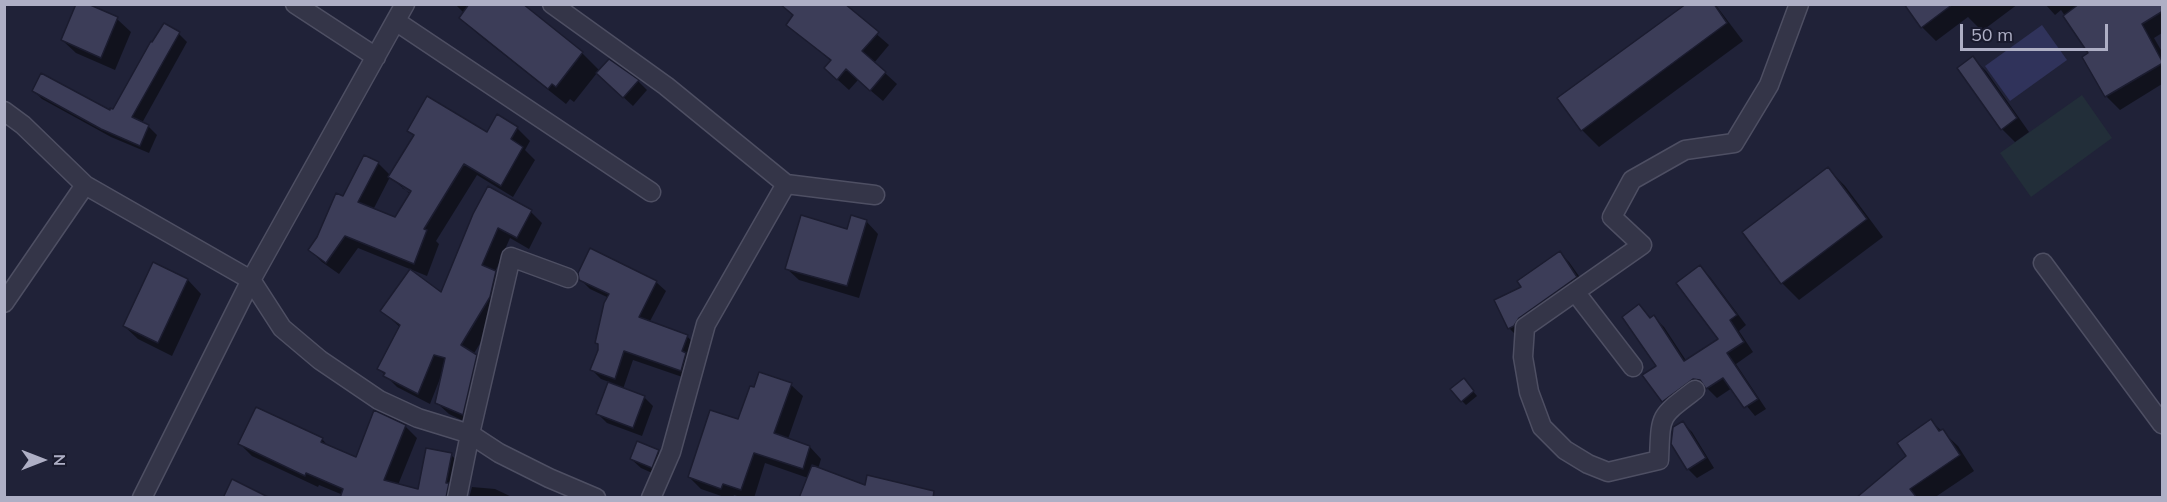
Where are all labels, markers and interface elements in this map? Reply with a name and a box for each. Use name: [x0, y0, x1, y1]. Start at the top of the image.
scale bar: [1963, 12, 2112, 50]
text: 50 m: [1971, 23, 2013, 46]
north arrow: [12, 430, 72, 490]
text: N: [50, 454, 70, 466]

